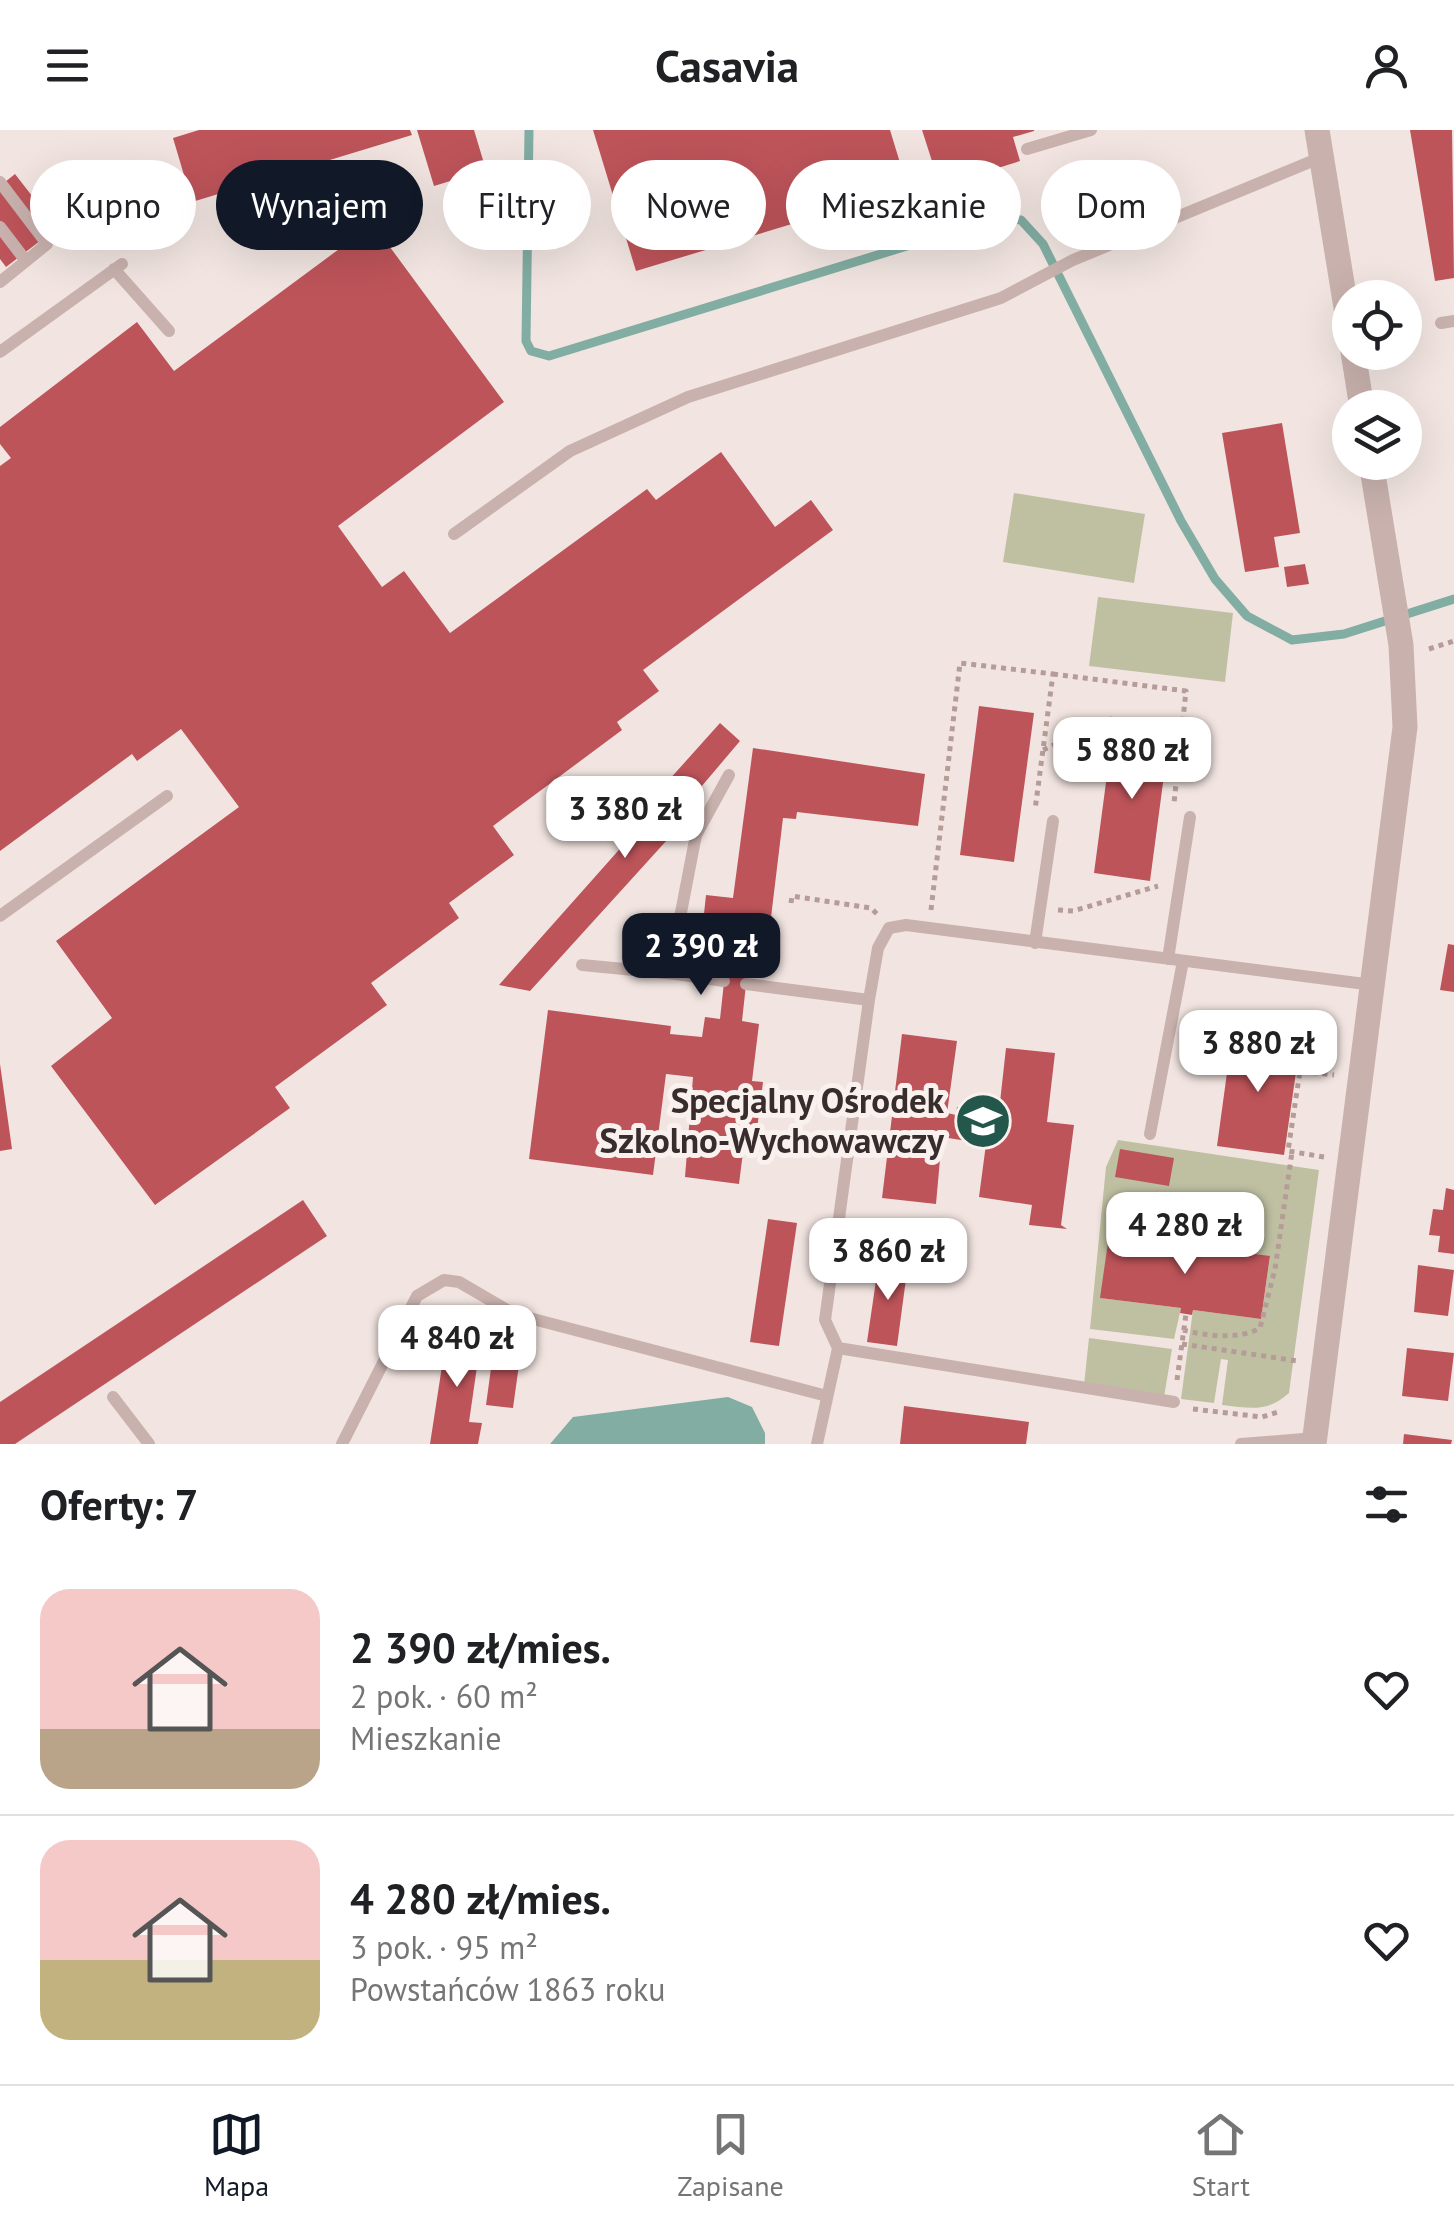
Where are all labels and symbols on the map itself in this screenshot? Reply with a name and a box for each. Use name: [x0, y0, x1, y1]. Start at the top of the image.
pin: 5 880 zł: [1029, 717, 1235, 802]
pin: 3 380 zł: [522, 776, 728, 861]
pin: 2 390 zł: [598, 913, 804, 998]
pin: 3 880 zł: [1155, 1010, 1361, 1095]
place label: Specjalny Ośrodek Szkolno-Wychowawczy: [600, 1077, 945, 1163]
school or university icon: Specjalny Ośrodek Szkolno-Wychowawczy: [953, 1091, 1013, 1151]
pin: 4 280 zł: [1082, 1192, 1288, 1277]
pin: 3 860 zł: [785, 1218, 991, 1303]
pin: 4 840 zł: [354, 1305, 560, 1390]

